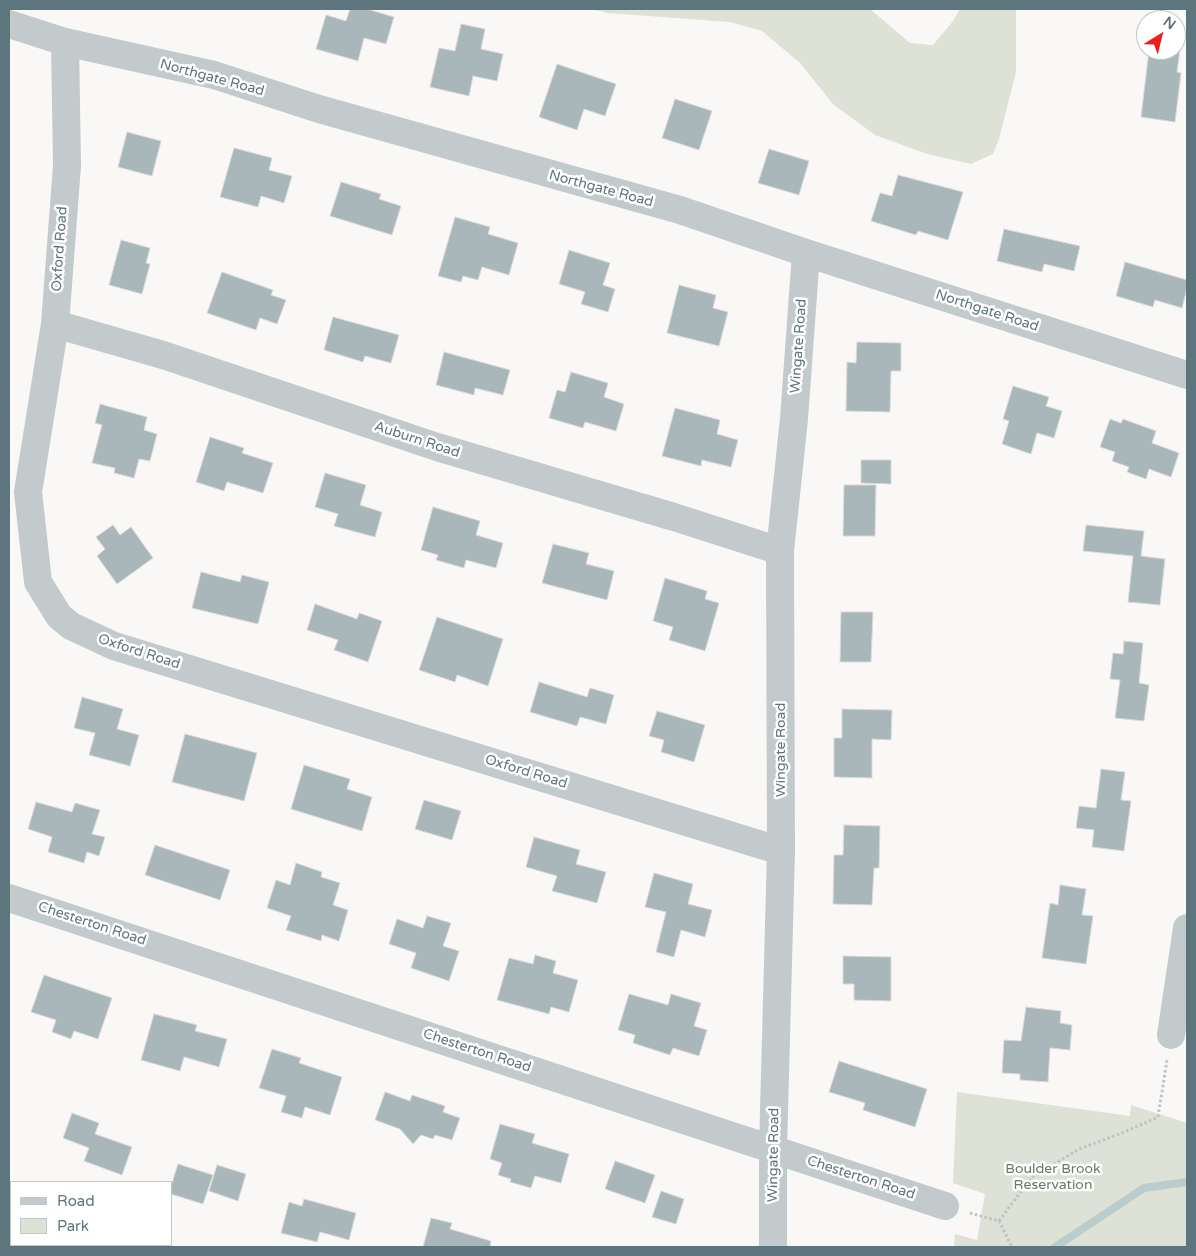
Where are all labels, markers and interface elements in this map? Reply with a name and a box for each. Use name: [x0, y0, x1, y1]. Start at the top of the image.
north arrow: [1136, 10, 1186, 60]
text: N: [1160, 13, 1179, 33]
street label: Northgate Road: [158, 56, 266, 100]
street label: Northgate Road: [547, 167, 655, 211]
street label: Oxford Road: [49, 206, 71, 292]
street label: Northgate Road: [933, 286, 1041, 336]
street label: Wingate Road: [787, 298, 811, 394]
street label: Auburn Road: [372, 418, 462, 462]
street label: Oxford Road: [96, 631, 182, 673]
street label: Wingate Road: [773, 703, 789, 797]
street label: Oxford Road: [483, 751, 569, 793]
street label: Chesterton Road: [36, 899, 148, 949]
street label: Chesterton Road: [421, 1026, 533, 1076]
street label: Wingate Road: [765, 1108, 783, 1202]
street label: Chesterton Road: [805, 1153, 917, 1203]
park label: Boulder Brook Reservation: [1005, 1161, 1101, 1194]
legend: [10, 1181, 172, 1246]
text: Road: [57, 1192, 95, 1210]
text: Park: [57, 1217, 89, 1235]

